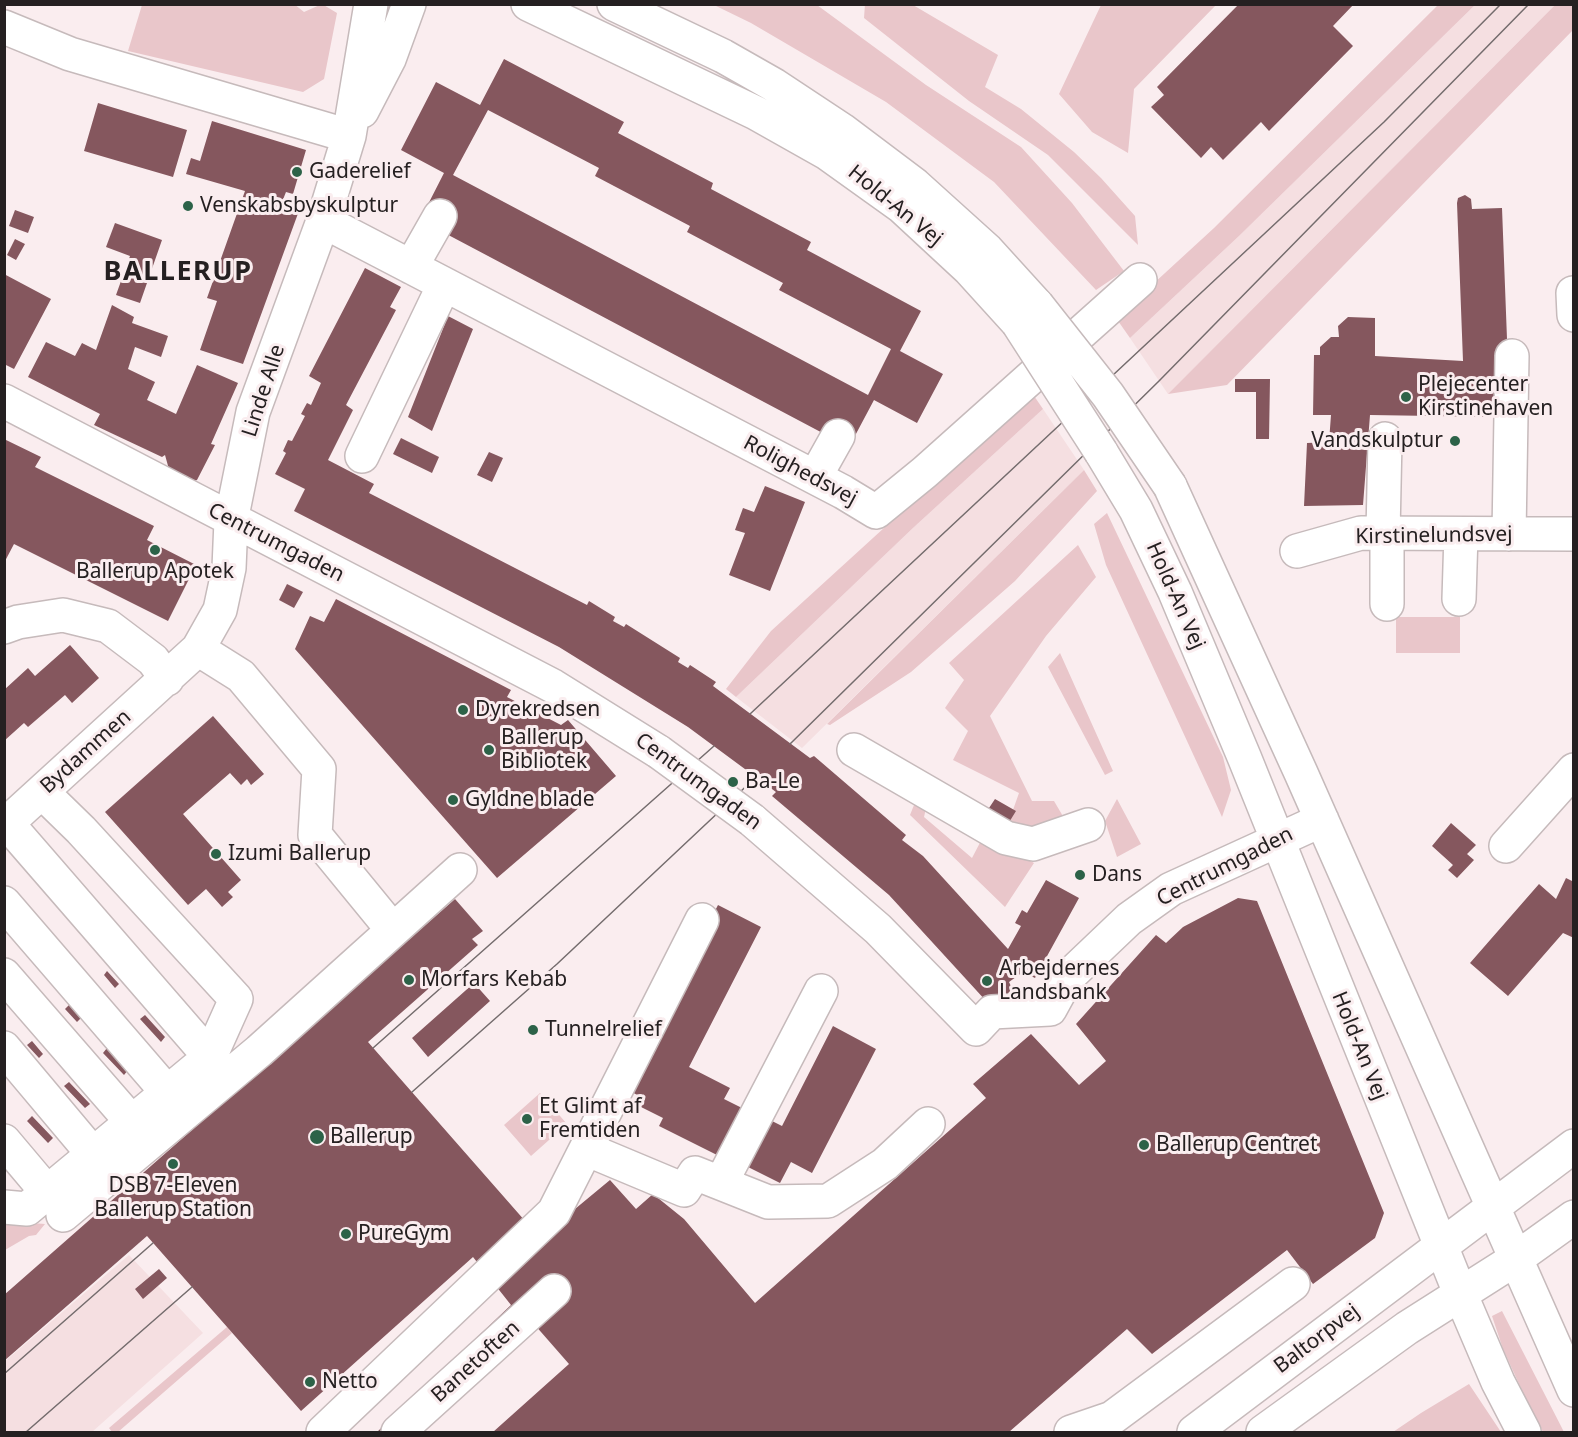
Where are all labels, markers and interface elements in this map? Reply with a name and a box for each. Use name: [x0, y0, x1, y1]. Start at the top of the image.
place label: Gaderelief: [309, 159, 411, 185]
street label: Hold-An Vej: [843, 160, 947, 252]
marker: Gaderelief: [290, 165, 304, 179]
place label: Venskabsbyskulptur: [200, 193, 398, 219]
marker: Venskabsbyskulptur: [181, 199, 195, 213]
district label: BALLERUP: [104, 256, 252, 288]
street label: Linde Alle: [237, 342, 291, 440]
place label: Plejecenter Kirstinehaven: [1418, 372, 1553, 422]
marker: Plejecenter Kirstinehaven: [1399, 390, 1413, 404]
place label: Vandskulptur: [1311, 428, 1443, 454]
street label: Rolighedsvej: [739, 430, 861, 512]
marker: Vandskulptur: [1448, 434, 1462, 448]
street label: Centrumgaden: [204, 498, 348, 588]
street label: Kirstinelundsvej: [1355, 522, 1513, 550]
street label: Hold-An Vej: [1140, 539, 1210, 653]
marker: Ballerup Apotek: [148, 543, 162, 557]
place label: Ballerup Apotek: [76, 559, 234, 585]
place label: Dyrekredsen: [475, 697, 600, 723]
marker: Dyrekredsen: [456, 703, 470, 717]
street label: Bydammen: [36, 705, 136, 799]
place label: Ballerup Bibliotek: [501, 725, 587, 775]
street label: Centrumgaden: [630, 728, 766, 836]
marker: Ballerup Bibliotek: [482, 743, 496, 757]
place label: Ba-Le: [745, 769, 800, 795]
marker: Ba-Le: [726, 775, 740, 789]
place label: Gyldne blade: [465, 787, 594, 813]
marker: Gyldne blade: [446, 793, 460, 807]
street label: Centrumgaden: [1153, 822, 1297, 912]
place label: Izumi Ballerup: [228, 841, 371, 867]
marker: Izumi Ballerup: [209, 847, 223, 861]
place label: Dans: [1092, 862, 1142, 888]
marker: Dans: [1073, 868, 1087, 882]
place label: Arbejdernes Landsbank: [999, 956, 1120, 1006]
place label: Morfars Kebab: [421, 967, 567, 993]
marker: Morfars Kebab: [402, 973, 416, 987]
marker: Arbejdernes Landsbank: [980, 974, 994, 988]
street label: Hold-An Vej: [1326, 988, 1392, 1104]
place label: Tunnelrelief: [545, 1017, 662, 1043]
marker: Tunnelrelief: [526, 1023, 540, 1037]
place label: Et Glimt af Fremtiden: [539, 1094, 642, 1144]
marker: Et Glimt af Fremtiden: [520, 1112, 534, 1126]
place label: Ballerup: [330, 1124, 413, 1150]
marker: Ballerup: [308, 1128, 326, 1146]
place label: Ballerup Centret: [1156, 1132, 1317, 1158]
marker: Ballerup Centret: [1137, 1138, 1151, 1152]
marker: DSB 7-Eleven Ballerup Station: [166, 1157, 180, 1171]
place label: DSB 7-Eleven Ballerup Station: [94, 1173, 252, 1223]
place label: PureGym: [358, 1221, 449, 1247]
marker: PureGym: [339, 1227, 353, 1241]
street label: Baltorpvej: [1269, 1299, 1365, 1379]
street label: Banetoften: [427, 1316, 525, 1408]
place label: Netto: [322, 1369, 378, 1395]
marker: Netto: [303, 1375, 317, 1389]

